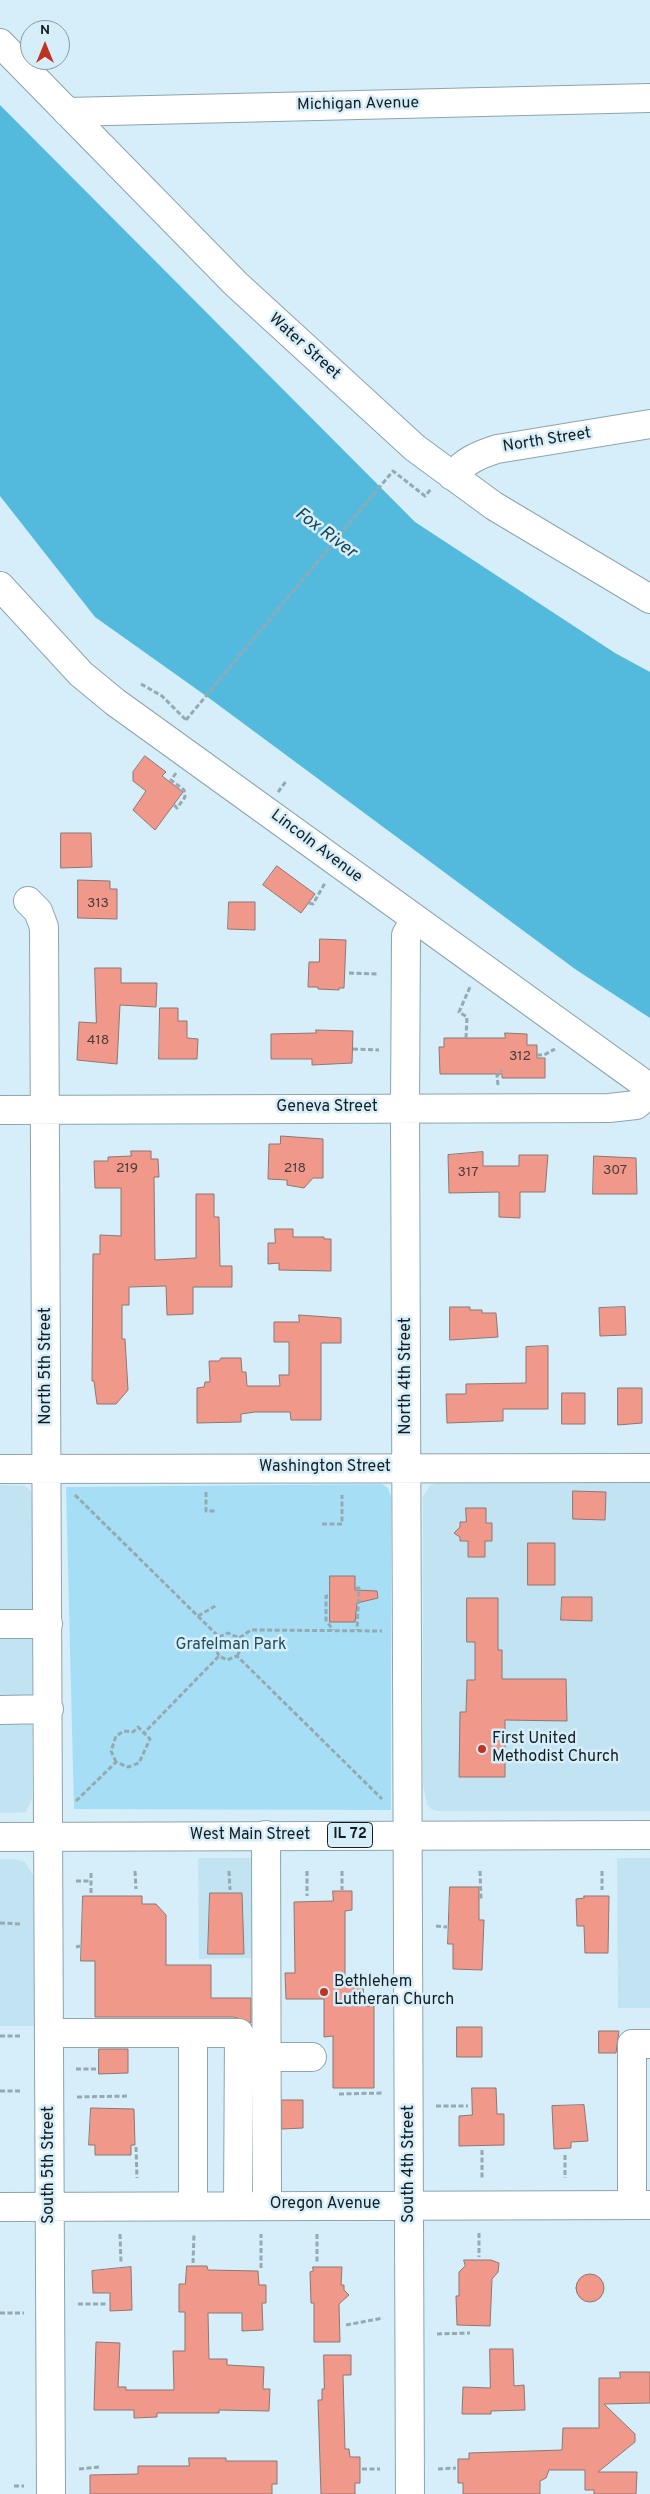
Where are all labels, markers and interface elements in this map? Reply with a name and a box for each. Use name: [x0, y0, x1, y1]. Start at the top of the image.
north arrow: [20, 20, 70, 70]
text: N: [40, 22, 50, 39]
street label: Michigan Avenue: [297, 94, 419, 116]
street label: Water Street: [264, 310, 344, 384]
street label: North Street: [501, 425, 593, 457]
water label: Fox River: [290, 504, 360, 564]
street label: Lincoln Avenue: [266, 806, 366, 888]
house number: 313: [87, 896, 109, 912]
house number: 418: [87, 1033, 109, 1049]
house number: 312: [509, 1049, 531, 1065]
street label: Geneva Street: [276, 1098, 378, 1118]
house number: 219: [116, 1161, 138, 1177]
house number: 218: [284, 1161, 306, 1177]
house number: 307: [603, 1163, 627, 1179]
house number: 317: [458, 1165, 478, 1181]
street label: North 5th Street: [37, 1307, 57, 1425]
street label: North 4th Street: [397, 1317, 417, 1435]
street label: Washington Street: [259, 1458, 391, 1478]
park label: Grafelman Park: [175, 1636, 287, 1656]
place label: First United Methodist Church: [492, 1730, 619, 1768]
marker: First United Methodist Church: [476, 1743, 488, 1755]
road number: IL 72: [328, 1822, 372, 1848]
street label: West Main Street: [190, 1826, 310, 1846]
place label: Bethlehem Lutheran Church: [334, 1973, 454, 2011]
marker: Bethlehem Lutheran Church: [318, 1986, 330, 1998]
street label: South 4th Street: [400, 2105, 420, 2223]
street label: South 5th Street: [40, 2106, 60, 2224]
street label: Oregon Avenue: [270, 2195, 380, 2215]

